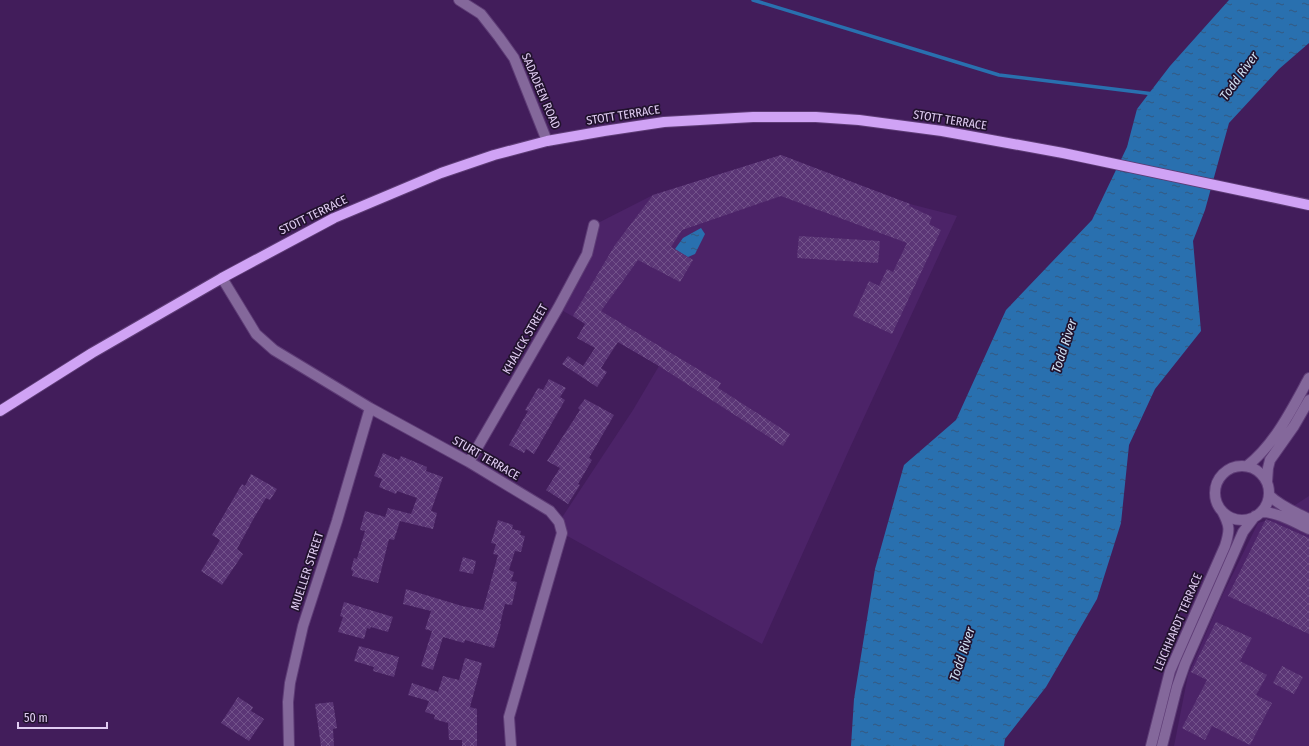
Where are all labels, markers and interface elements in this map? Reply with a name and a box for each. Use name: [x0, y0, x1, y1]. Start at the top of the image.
water label: Todd River: [1217, 49, 1262, 103]
street label: SADADEEN ROAD: [519, 51, 563, 131]
street label: STOTT TERRACE: [585, 102, 661, 128]
street label: STOTT TERRACE: [912, 107, 988, 133]
street label: STOTT TERRACE: [277, 192, 350, 238]
street label: KHALICK STREET: [499, 301, 551, 376]
water label: Todd River: [1048, 317, 1080, 375]
street label: STURT TERRACE: [450, 433, 522, 483]
street label: MUELLER STREET: [288, 530, 326, 612]
street label: LEICHHARDT TERRACE: [1151, 571, 1205, 673]
water label: Todd River: [946, 625, 978, 683]
scale bar: [18, 704, 107, 730]
text: 50 m: [24, 711, 48, 725]

